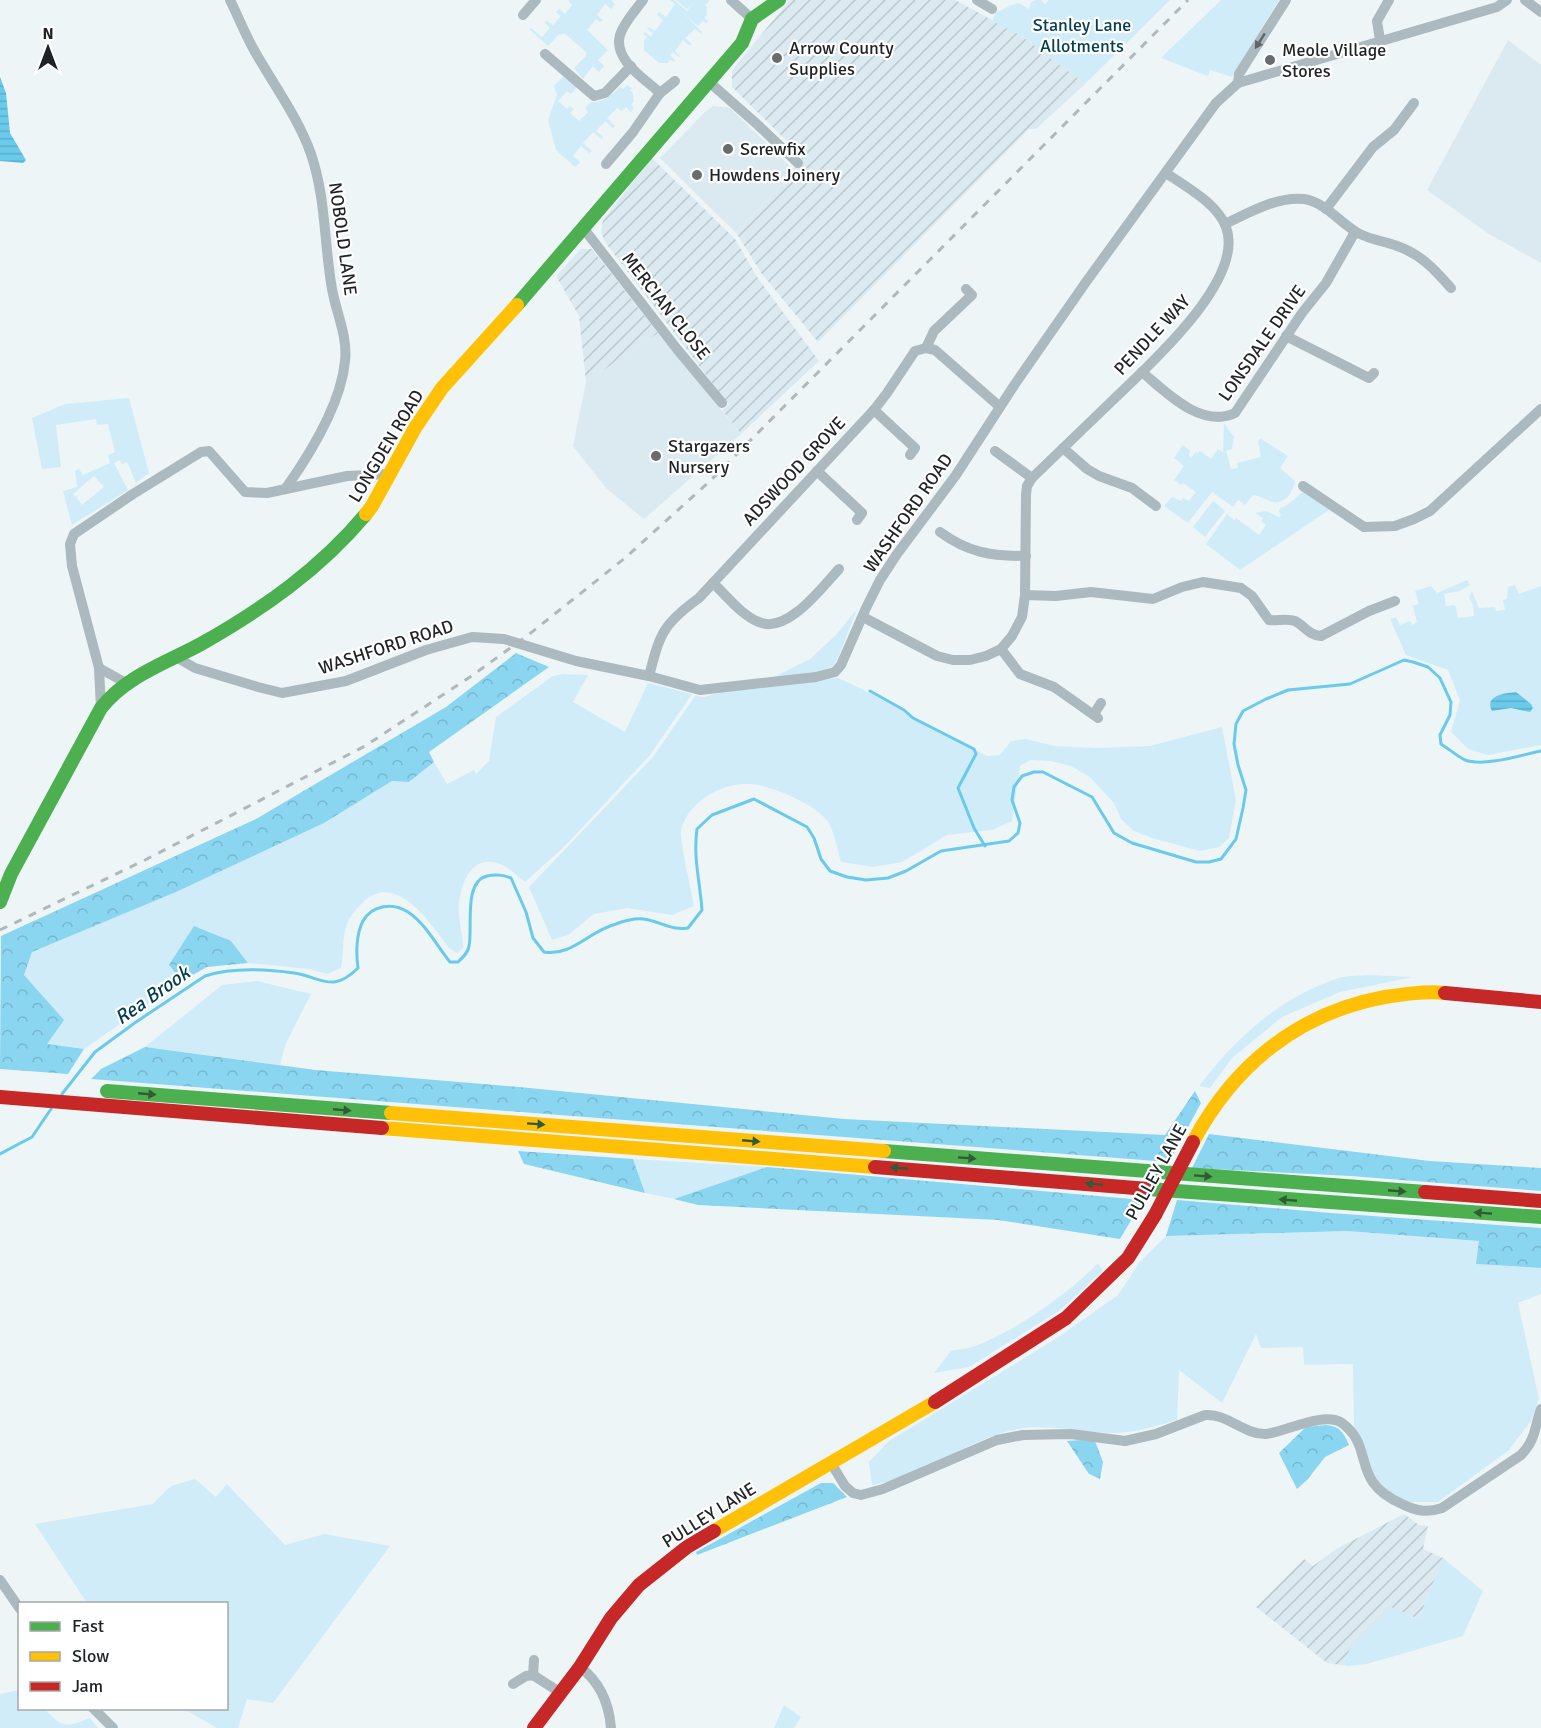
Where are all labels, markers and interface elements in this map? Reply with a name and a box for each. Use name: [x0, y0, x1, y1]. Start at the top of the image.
park label: Stanley Lane Allotments: [1033, 14, 1131, 57]
north arrow: [18, 18, 78, 78]
text: N: [42, 24, 54, 44]
one-way arrow: [1255, 33, 1266, 49]
place label: Arrow County Supplies: [789, 37, 894, 80]
place label: Meole Village Stores: [1282, 39, 1386, 82]
marker: Arrow County Supplies: [770, 51, 784, 65]
marker: Meole Village Stores: [1263, 53, 1277, 67]
place label: Screwfix: [740, 138, 806, 160]
marker: Screwfix: [721, 142, 735, 156]
place label: Howdens Joinery: [709, 164, 841, 186]
marker: Howdens Joinery: [690, 168, 704, 182]
street label: NOBOLD LANE: [324, 181, 362, 297]
street label: MERCIAN CLOSE: [617, 248, 715, 364]
street label: LONSDALE DRIVE: [1214, 281, 1310, 405]
street label: PENDLE WAY: [1109, 290, 1195, 380]
street label: LONGDEN ROAD: [344, 386, 428, 506]
street label: ADSWOOD GROVE: [738, 412, 850, 530]
place label: Stargazers Nursery: [668, 435, 750, 478]
marker: Stargazers Nursery: [649, 449, 663, 463]
street label: WASHFORD ROAD: [859, 449, 957, 577]
street label: WASHFORD ROAD: [316, 615, 456, 679]
water label: Rea Brook: [110, 959, 196, 1030]
one-way arrow: [138, 1089, 157, 1099]
one-way arrow: [332, 1105, 351, 1115]
one-way arrow: [527, 1120, 546, 1129]
street label: PULLEY LANE: [1121, 1120, 1191, 1224]
one-way arrow: [742, 1136, 761, 1145]
one-way arrow: [957, 1153, 976, 1162]
one-way arrow: [890, 1164, 909, 1173]
one-way arrow: [1193, 1171, 1212, 1181]
one-way arrow: [1084, 1179, 1103, 1189]
one-way arrow: [1388, 1186, 1407, 1196]
one-way arrow: [1279, 1195, 1298, 1204]
one-way arrow: [1473, 1208, 1492, 1218]
street label: PULLEY LANE: [658, 1477, 760, 1553]
legend: [18, 1602, 228, 1710]
text: Fast: [72, 1615, 104, 1637]
text: Slow: [72, 1645, 109, 1667]
text: Jam: [72, 1675, 103, 1697]

